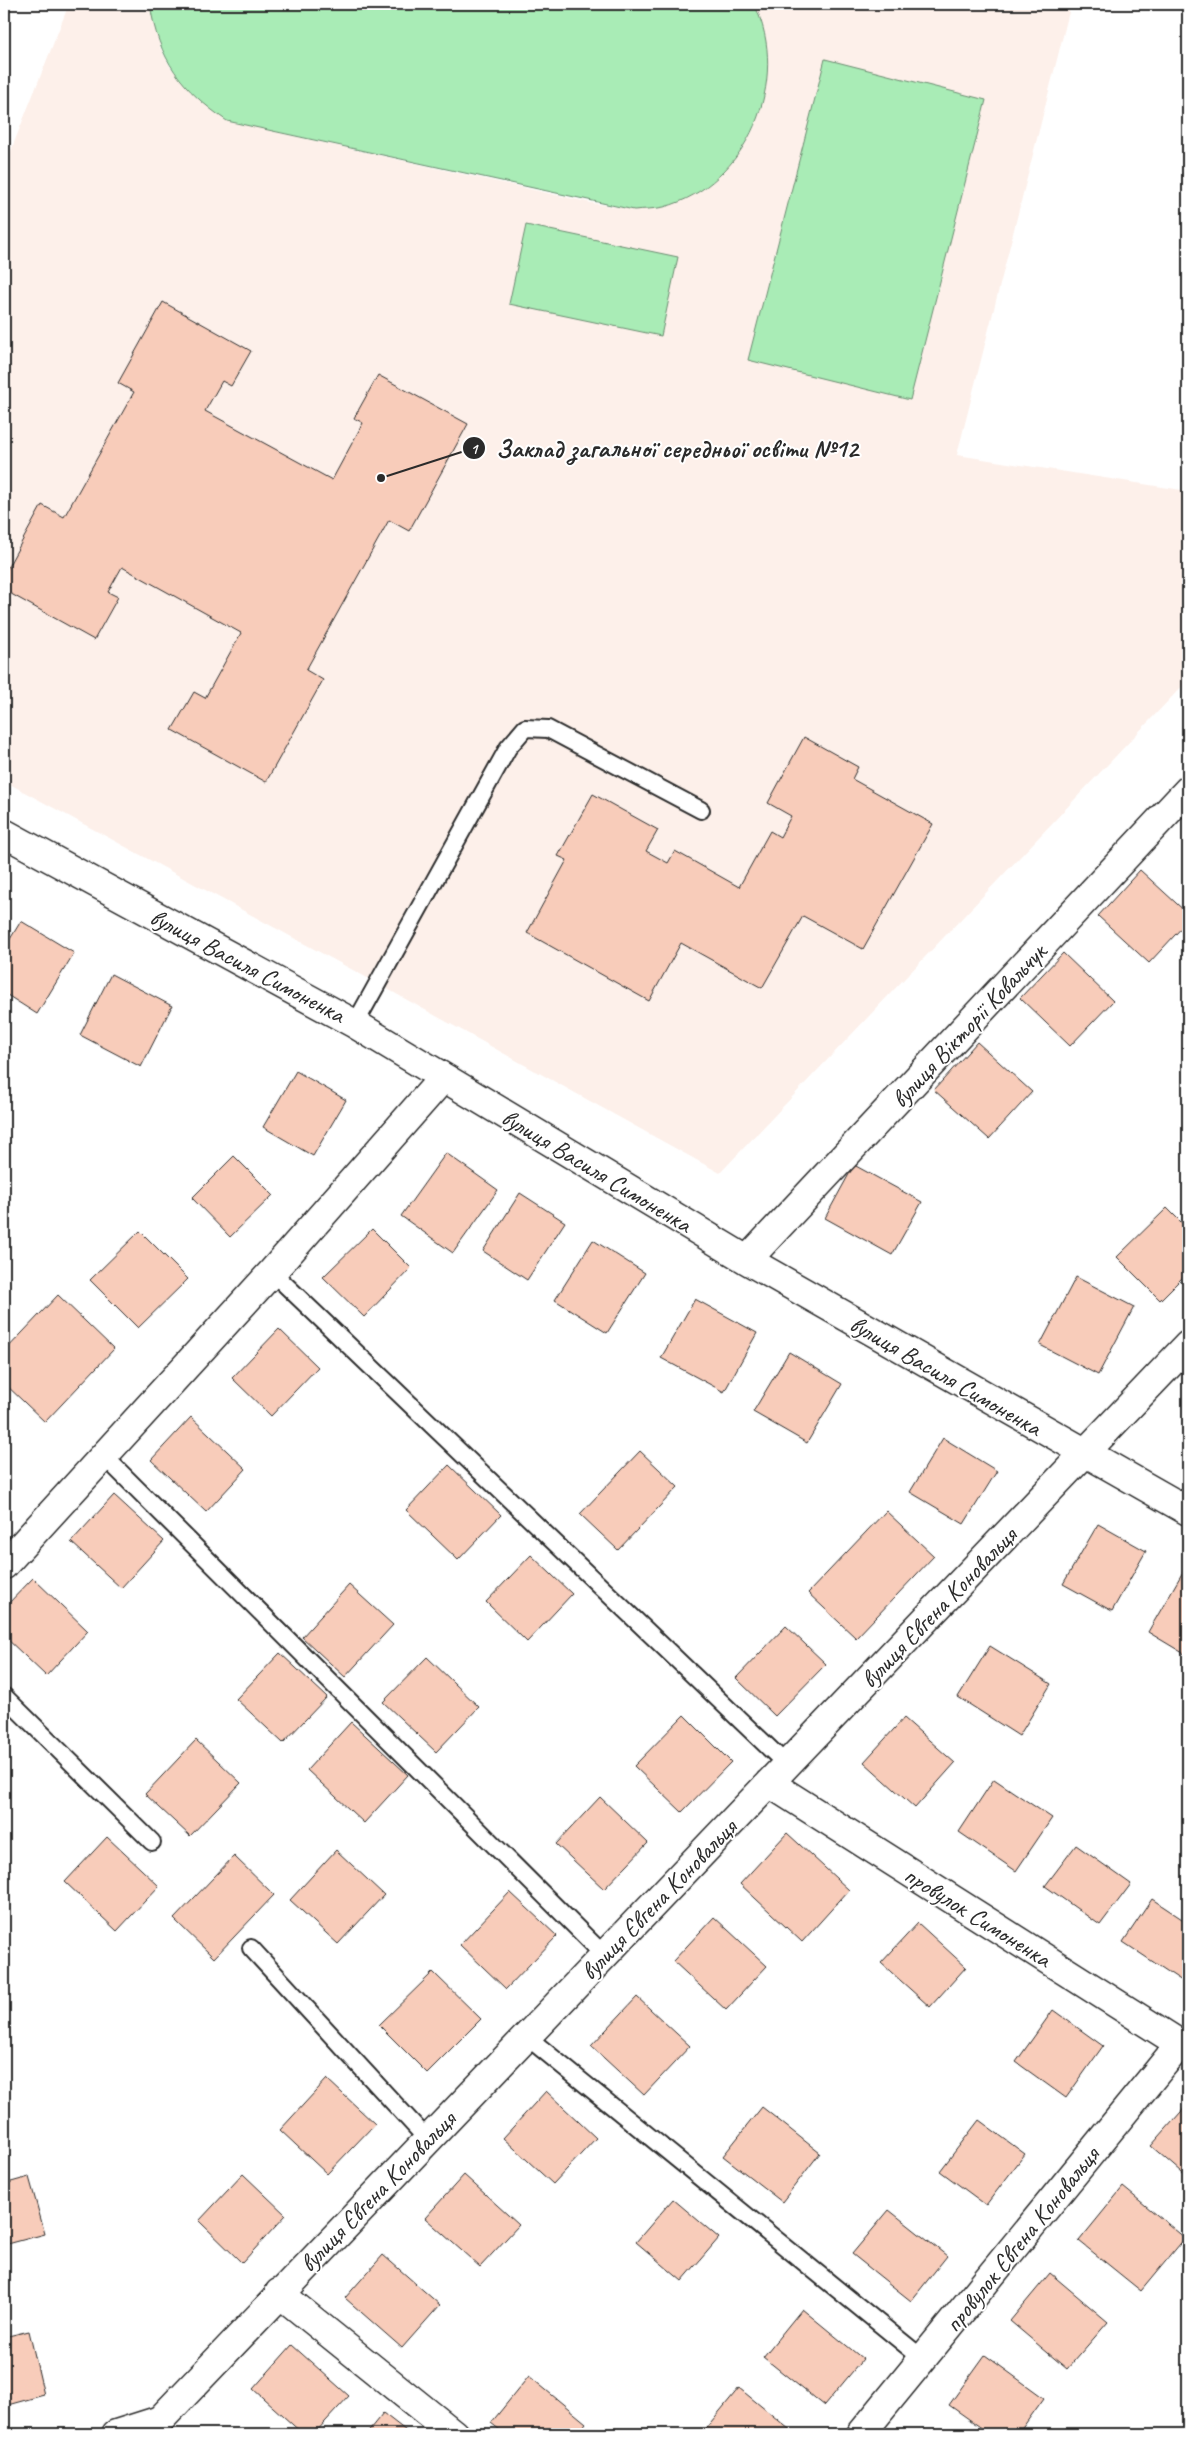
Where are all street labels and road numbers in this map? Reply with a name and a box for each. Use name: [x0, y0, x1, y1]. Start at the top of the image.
street label: вулиця Василя Симоненка: [145, 901, 352, 1032]
street label: вулиця Вікторії Ковальчук: [884, 935, 1055, 1115]
street label: вулиця Василя Симоненка: [496, 1101, 699, 1241]
street label: вулиця Василя Симоненка: [844, 1308, 1049, 1445]
street label: вулиця Євгена Коновальця: [854, 1519, 1026, 1695]
street label: вулиця Євгена Коновальця: [574, 1811, 746, 1987]
street label: провулок Симоненка: [898, 1859, 1059, 1976]
street label: вулиця Євгена Коновальця: [293, 2103, 465, 2279]
street label: провулок Євгена Коновальця: [937, 2138, 1108, 2339]

